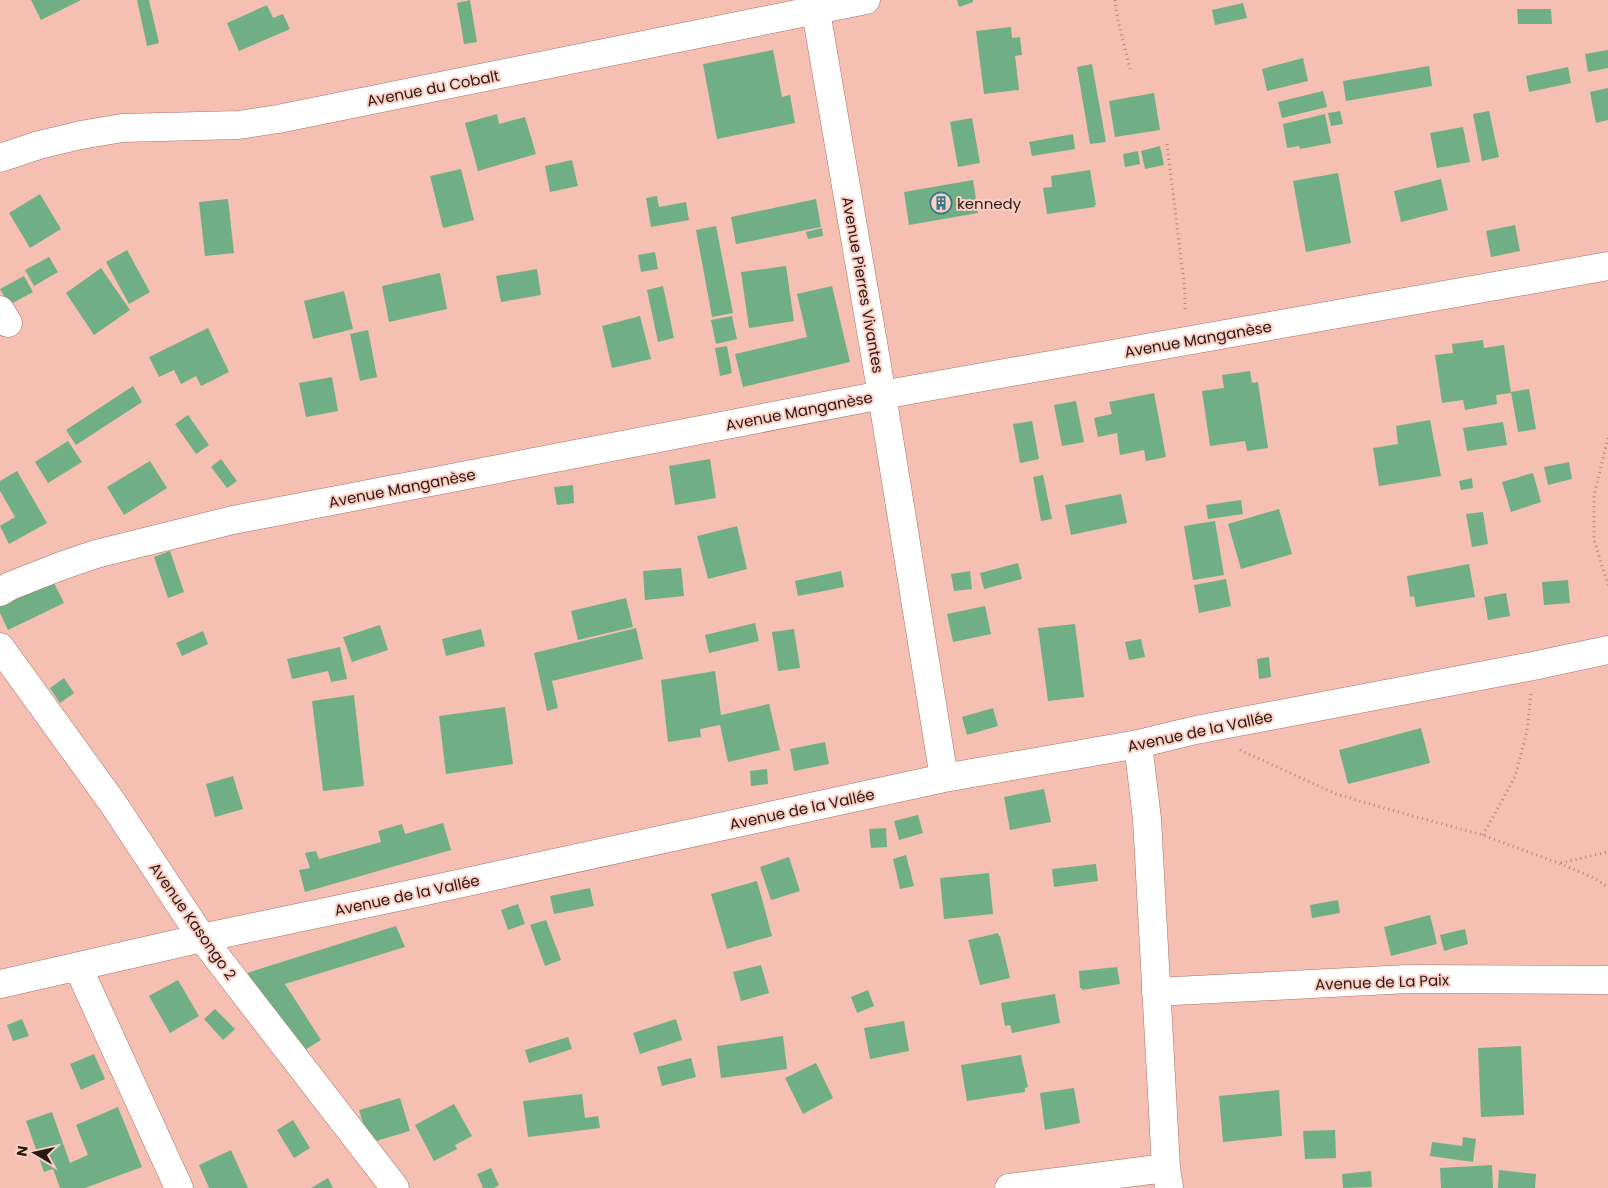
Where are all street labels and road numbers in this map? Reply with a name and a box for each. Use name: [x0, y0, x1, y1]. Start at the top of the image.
street label: Avenue du Cobalt: [365, 65, 501, 111]
street label: Avenue Pierres Vivantes: [837, 195, 889, 375]
street label: Avenue Manganèse: [1123, 316, 1273, 362]
street label: Avenue Manganèse: [724, 386, 874, 436]
street label: Avenue Manganèse: [327, 463, 477, 513]
street label: Avenue de la Vallée: [1125, 705, 1275, 757]
street label: Avenue de la Vallée: [727, 783, 877, 835]
street label: Avenue Kasongo 2: [145, 858, 241, 984]
street label: Avenue de la Vallée: [332, 869, 482, 921]
street label: Avenue de La Paix: [1315, 969, 1449, 995]

